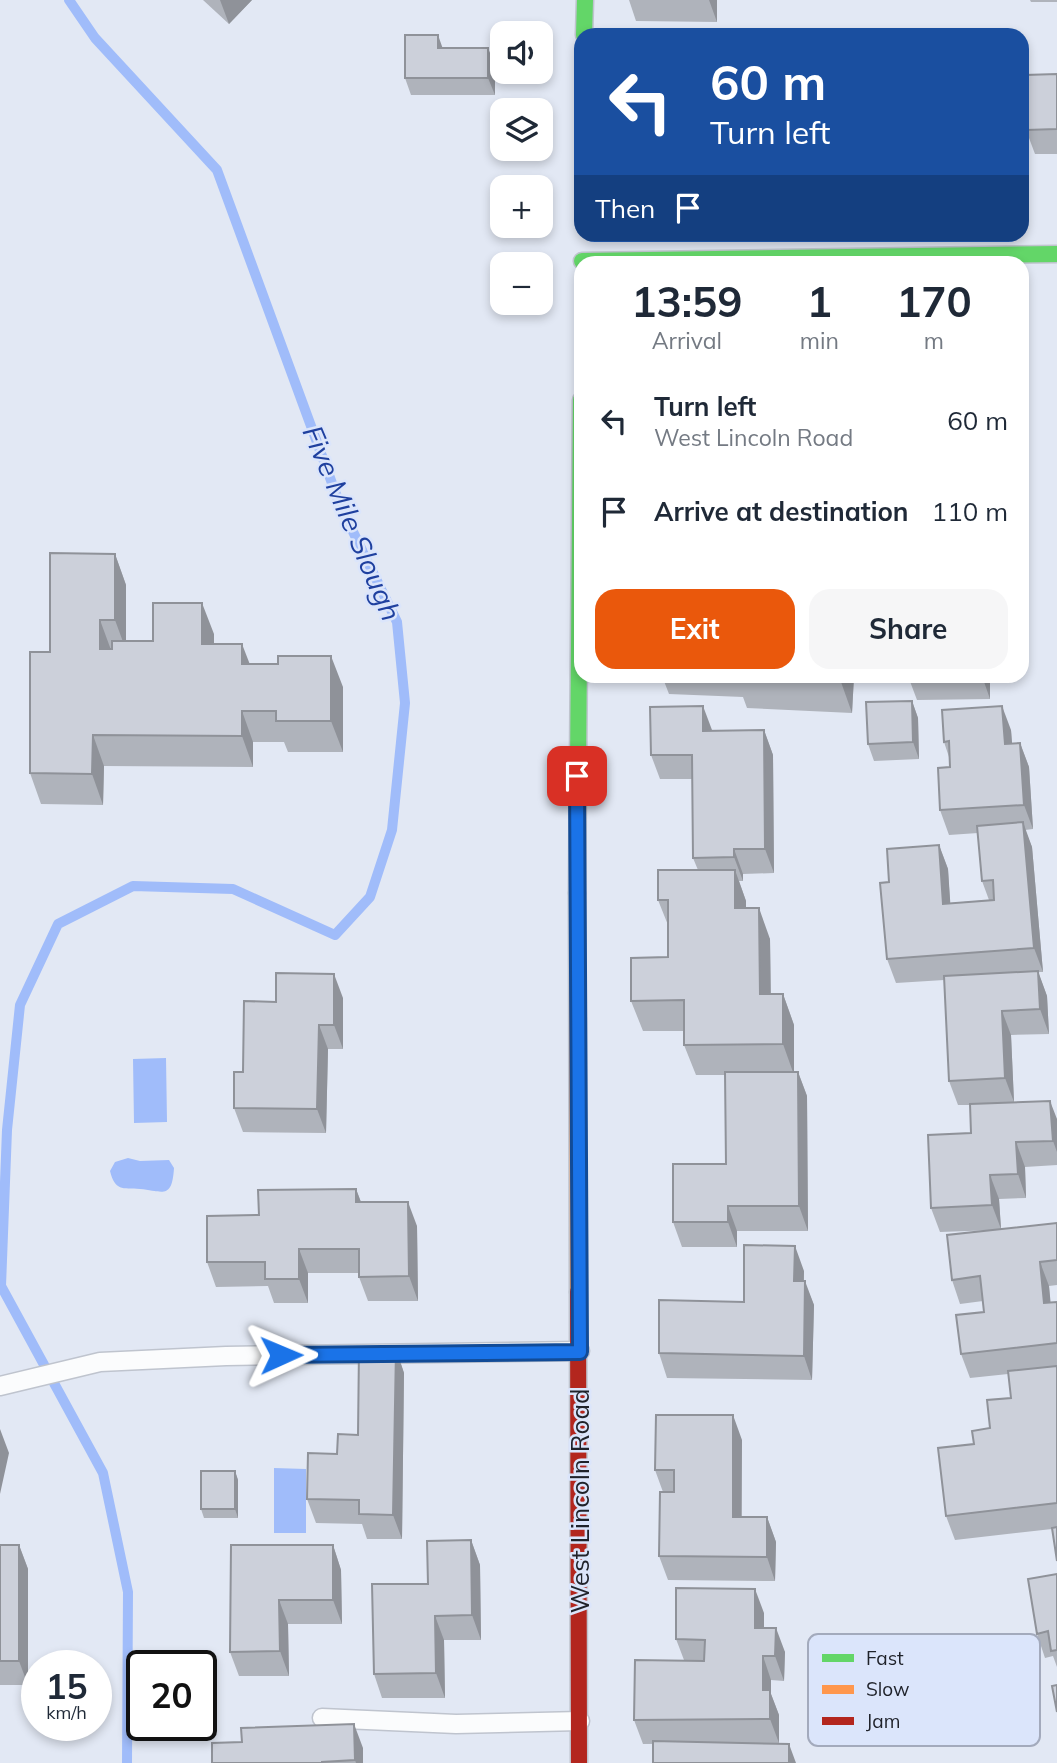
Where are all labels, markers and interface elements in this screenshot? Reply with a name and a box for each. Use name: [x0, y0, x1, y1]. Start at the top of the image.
map controls: [490, 21, 553, 315]
button: sound: [490, 21, 553, 84]
text: 60 m: [710, 51, 826, 112]
icon: left: [595, 56, 686, 147]
button: layers: [490, 98, 553, 161]
text: Turn left: [710, 112, 830, 152]
button: +: [490, 175, 553, 238]
icon: arrive: [669, 189, 707, 227]
text: Then: [595, 192, 655, 225]
button: −: [490, 252, 553, 315]
text: 13:59: [631, 275, 742, 328]
text: 1: [807, 275, 832, 328]
text: 170: [896, 275, 972, 328]
text: Arrival: [652, 326, 722, 355]
text: min: [800, 326, 839, 355]
text: m: [924, 326, 944, 355]
text: Turn left: [654, 390, 756, 423]
icon: left: [595, 402, 633, 440]
text: 60 m: [947, 404, 1008, 437]
water label: Five Mile Slough: [296, 420, 409, 626]
text: West Lincoln Road: [654, 423, 853, 452]
icon: arrive: [595, 493, 633, 531]
text: Arrive at destination: [654, 495, 909, 528]
text: 110 m: [932, 495, 1008, 528]
button: Exit: [595, 589, 795, 669]
button: Share: [809, 589, 1008, 669]
pin: [547, 746, 607, 806]
icon: arrive: [558, 757, 596, 795]
position arrow: [244, 1318, 318, 1392]
street label: West Lincoln Road: [563, 1388, 596, 1614]
legend: [808, 1634, 1040, 1746]
text: Fast: [866, 1646, 904, 1670]
speed limit sign: 20: [126, 1650, 217, 1741]
text: 15: [45, 1664, 88, 1708]
text: Slow: [866, 1677, 910, 1701]
text: km/h: [46, 1701, 87, 1724]
text: Jam: [866, 1709, 900, 1733]

